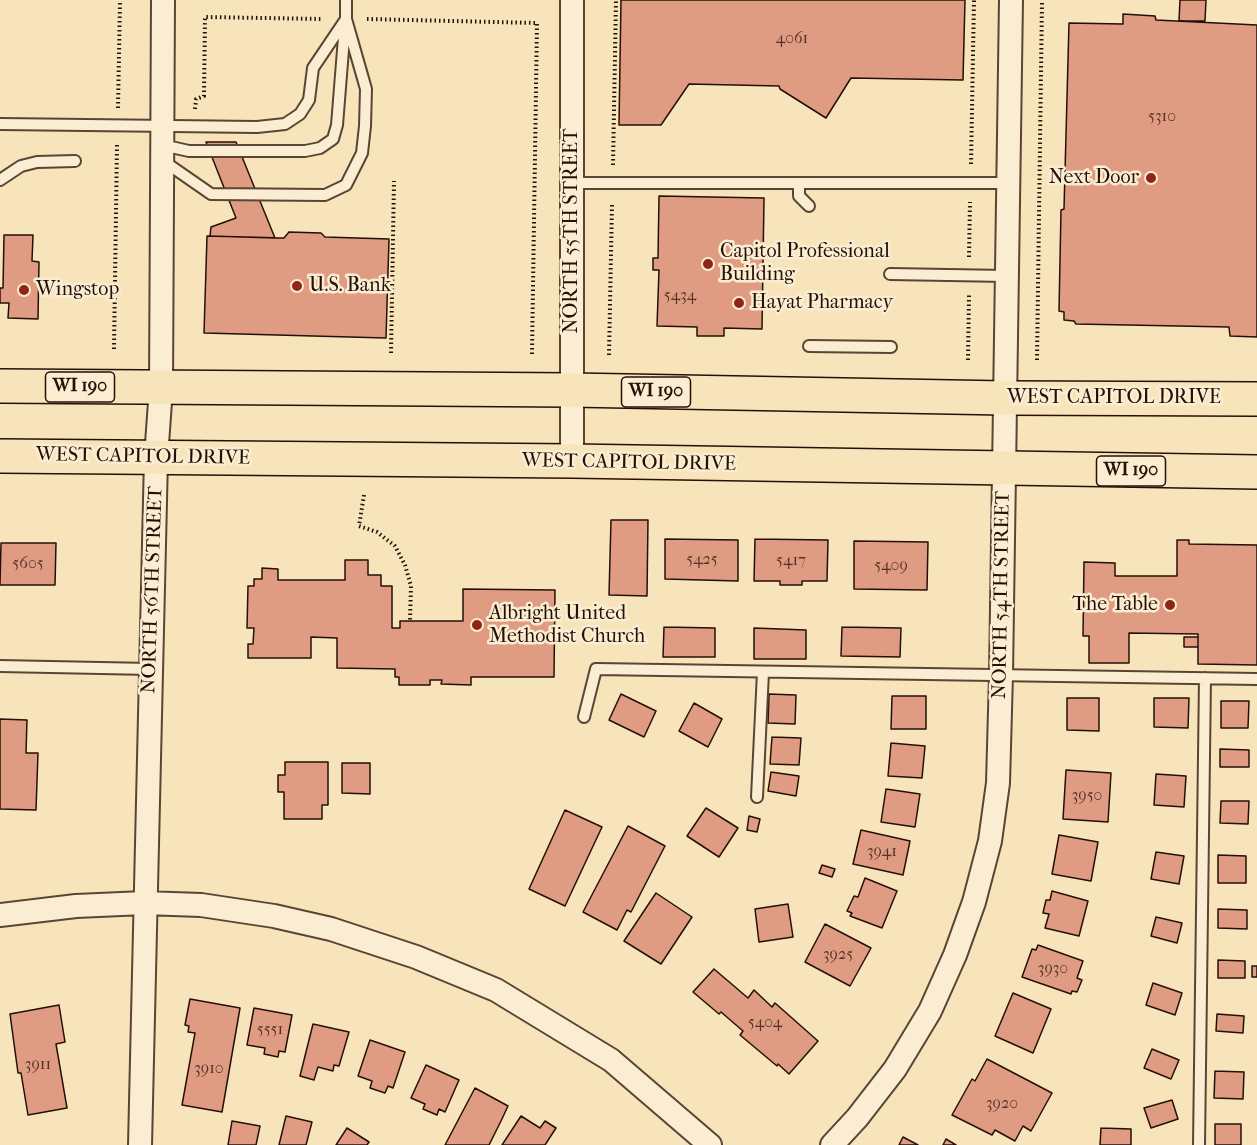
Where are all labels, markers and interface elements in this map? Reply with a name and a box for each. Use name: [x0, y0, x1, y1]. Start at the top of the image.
house number: 4061: [776, 29, 808, 49]
house number: 5310: [1148, 107, 1176, 127]
street label: NORTH 55TH STREET: [560, 128, 584, 334]
place label: Next Door: [1049, 166, 1139, 190]
marker: Next Door: [1144, 171, 1158, 185]
place label: Capitol Professional Building: [720, 240, 890, 287]
marker: Capitol Professional Building: [701, 257, 715, 271]
place label: U.S. Bank: [309, 274, 391, 298]
place label: Wingstop: [36, 278, 119, 302]
marker: U.S. Bank: [290, 279, 304, 293]
marker: Wingstop: [17, 283, 31, 297]
house number: 5434: [664, 286, 696, 306]
place label: Hayat Pharmacy: [751, 291, 893, 315]
marker: Hayat Pharmacy: [732, 296, 746, 310]
road number: WI 190: [46, 372, 115, 402]
road number: WI 190: [622, 377, 690, 407]
street label: WEST CAPITOL DRIVE: [1007, 386, 1221, 410]
street label: WEST CAPITOL DRIVE: [36, 443, 250, 471]
street label: WEST CAPITOL DRIVE: [522, 449, 736, 477]
road number: WI 190: [1096, 456, 1166, 486]
street label: NORTH 56TH STREET: [137, 486, 169, 694]
street label: NORTH 54TH STREET: [988, 491, 1016, 699]
house number: 5425: [686, 550, 718, 570]
house number: 5417: [776, 551, 806, 571]
house number: 5605: [12, 554, 44, 574]
house number: 5409: [874, 556, 908, 576]
place label: The Table: [1072, 593, 1158, 617]
marker: The Table: [1163, 598, 1177, 612]
place label: Albright United Methodist Church: [489, 602, 645, 649]
marker: Albright United Methodist Church: [470, 618, 484, 632]
house number: 3950: [1072, 786, 1102, 806]
house number: 3941: [867, 842, 897, 862]
house number: 3925: [823, 945, 853, 965]
house number: 3930: [1038, 959, 1068, 979]
house number: 5404: [748, 1013, 782, 1033]
house number: 5551: [257, 1020, 283, 1040]
house number: 3911: [25, 1055, 51, 1075]
house number: 3910: [194, 1059, 224, 1079]
house number: 3920: [986, 1094, 1018, 1114]

